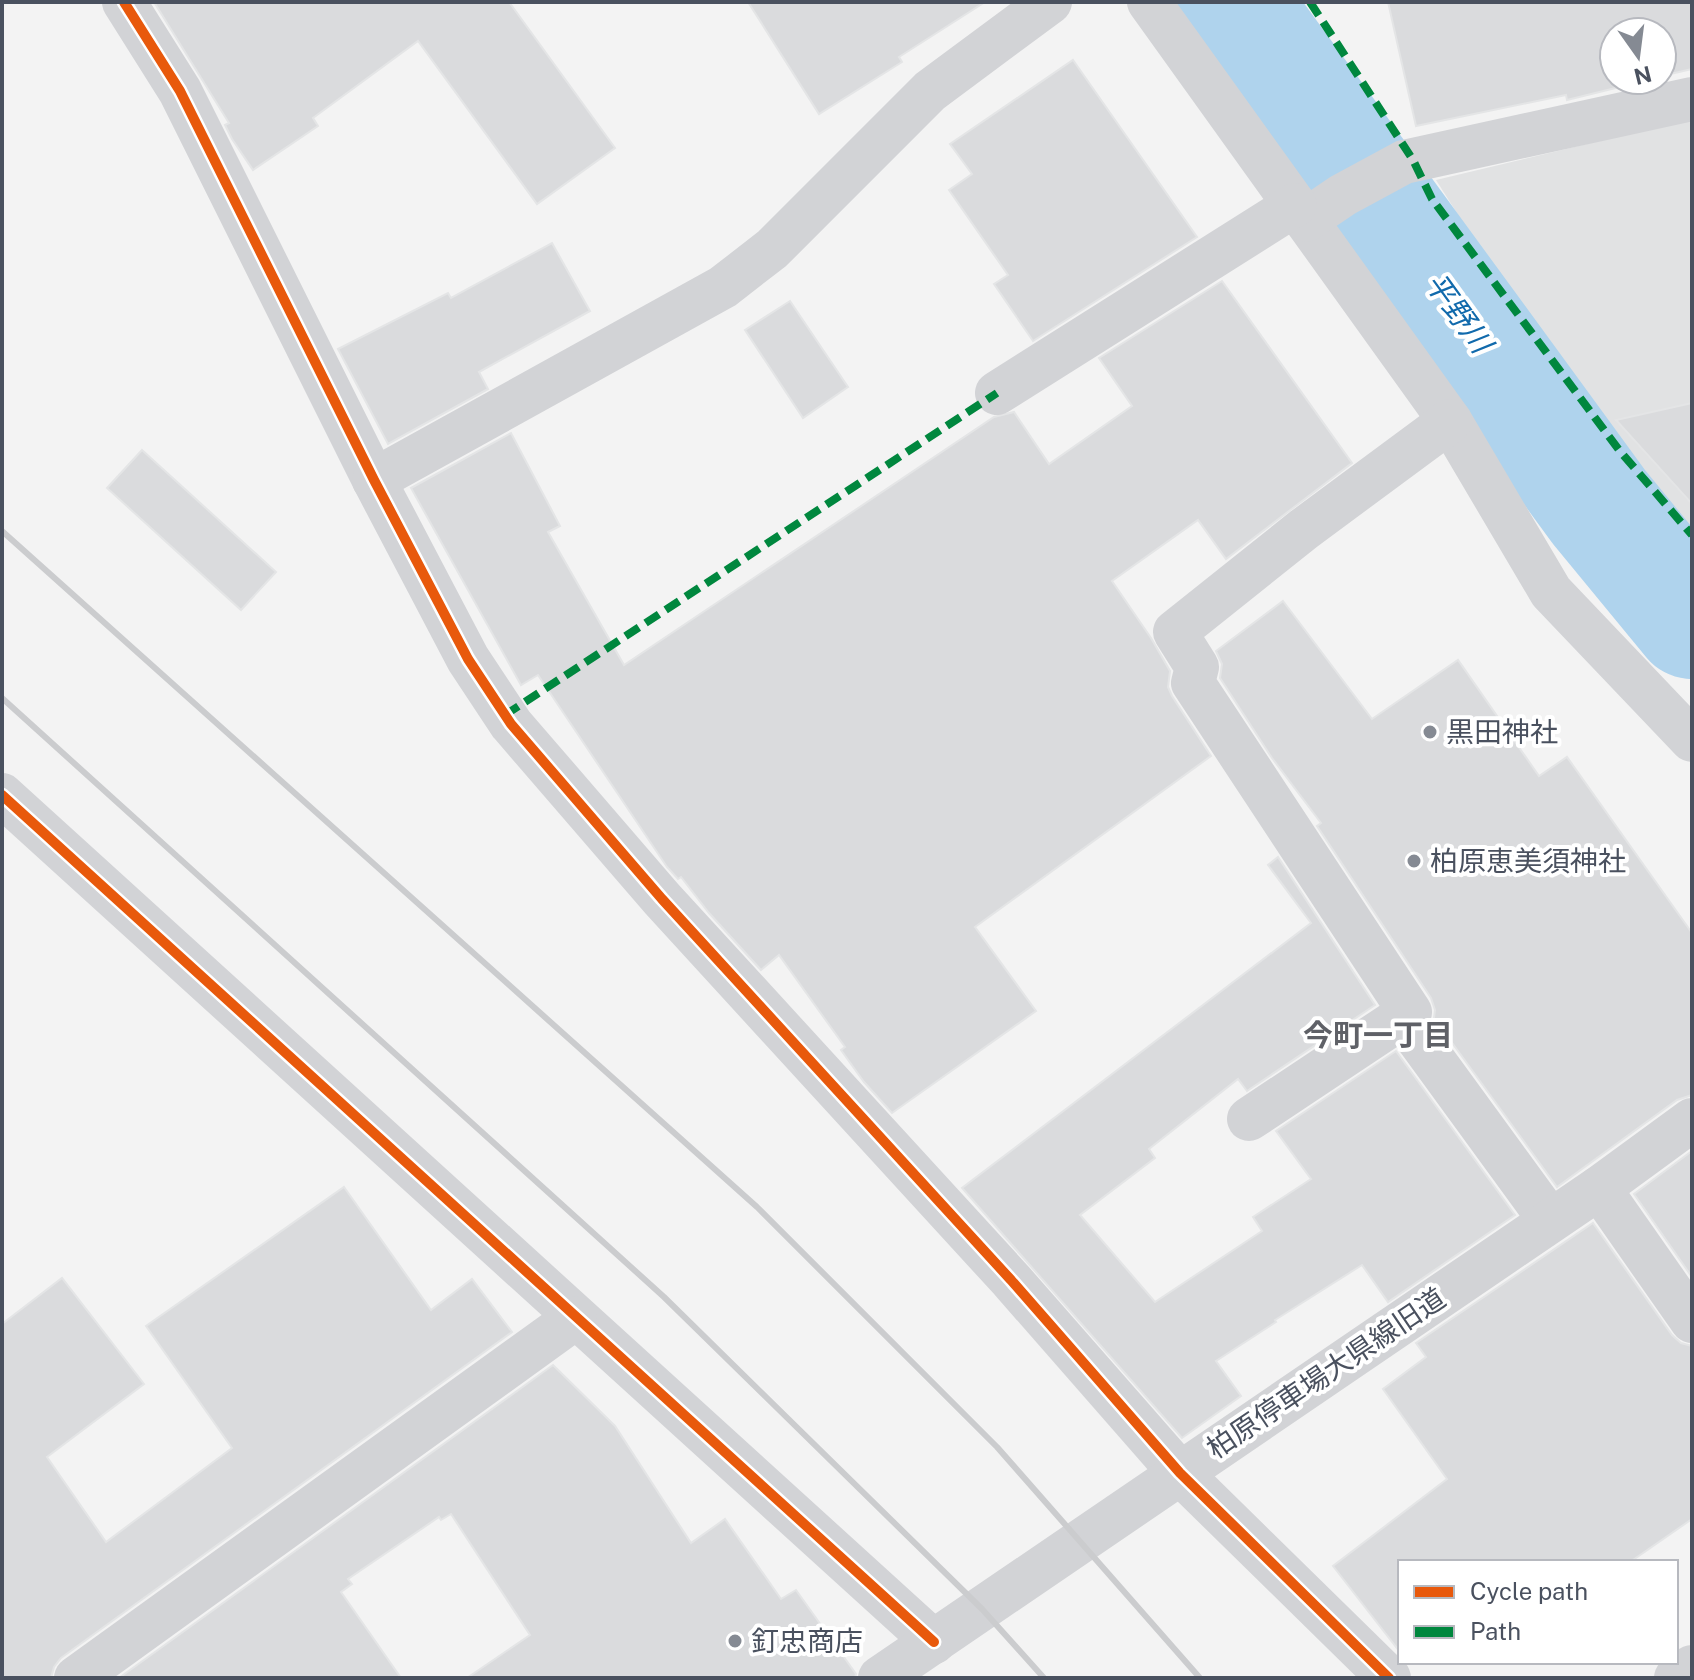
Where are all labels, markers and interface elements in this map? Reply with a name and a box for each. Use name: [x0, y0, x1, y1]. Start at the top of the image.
north arrow: [1598, 16, 1678, 96]
text: N: [1631, 61, 1654, 90]
water label: 平野川: [1418, 265, 1502, 362]
place label: 黒田神社: [1446, 715, 1558, 748]
marker: 黒田神社: [1421, 723, 1439, 741]
place label: 柏原恵美須神社: [1430, 844, 1626, 877]
marker: 柏原恵美須神社: [1405, 852, 1423, 870]
district label: 今町一丁目: [1303, 1017, 1453, 1053]
street label: 柏原停車場大県線旧道: [1200, 1281, 1451, 1465]
legend: [1398, 1560, 1678, 1664]
text: Cycle path: [1470, 1577, 1588, 1605]
text: Path: [1470, 1617, 1521, 1645]
place label: 釘忠商店: [751, 1624, 863, 1657]
marker: 釘忠商店: [726, 1632, 744, 1650]

